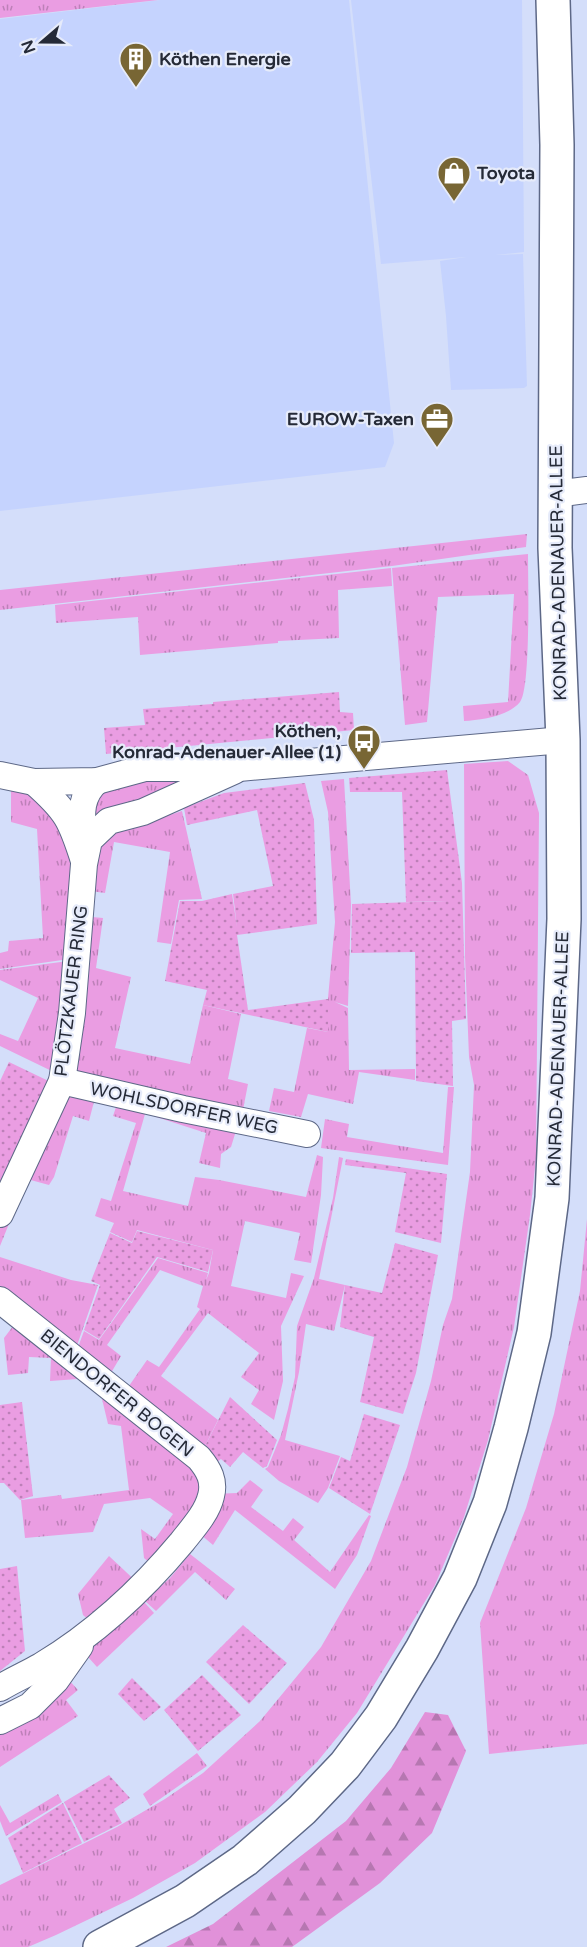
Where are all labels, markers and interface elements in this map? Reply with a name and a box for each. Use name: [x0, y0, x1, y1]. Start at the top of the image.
north arrow: [12, 12, 72, 72]
text: N: [17, 37, 40, 56]
building icon: Köthen Energie: [118, 41, 154, 88]
place label: Köthen Energie: [159, 48, 291, 70]
shop icon: Toyota: [436, 155, 472, 202]
place label: Toyota: [476, 162, 535, 184]
office icon: EUROW-Taxen: [419, 401, 455, 448]
place label: EUROW-Taxen: [287, 408, 414, 430]
street label: KONRAD-ADENAUER-ALLEE: [545, 445, 571, 701]
place label: Köthen, Konrad-Adenauer-Allee (1): [112, 720, 341, 763]
bus stop icon: Köthen, Konrad-Adenauer-Allee (1): [346, 723, 382, 770]
street label: PLÖTZKAUER RING: [50, 904, 92, 1078]
street label: KONRAD-ADENAUER-ALLEE: [543, 931, 573, 1187]
street label: WOHLSDORFER WEG: [88, 1077, 280, 1139]
street label: BIENDORFER BOGEN: [36, 1324, 198, 1462]

